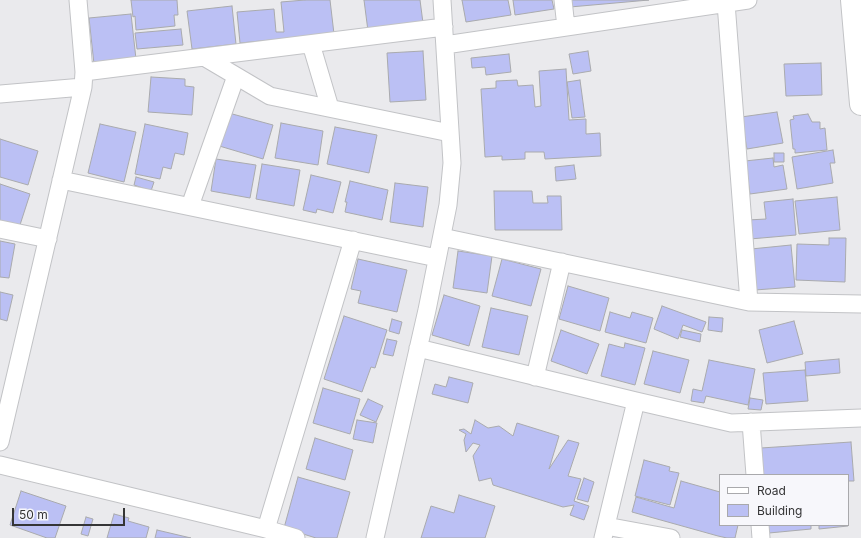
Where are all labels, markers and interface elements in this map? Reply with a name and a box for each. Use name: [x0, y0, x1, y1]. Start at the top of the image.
legend: [719, 474, 849, 526]
text: Road: [757, 483, 786, 498]
scale bar: [14, 500, 127, 526]
text: Building: [757, 503, 802, 518]
text: 50 m: [19, 507, 48, 522]

